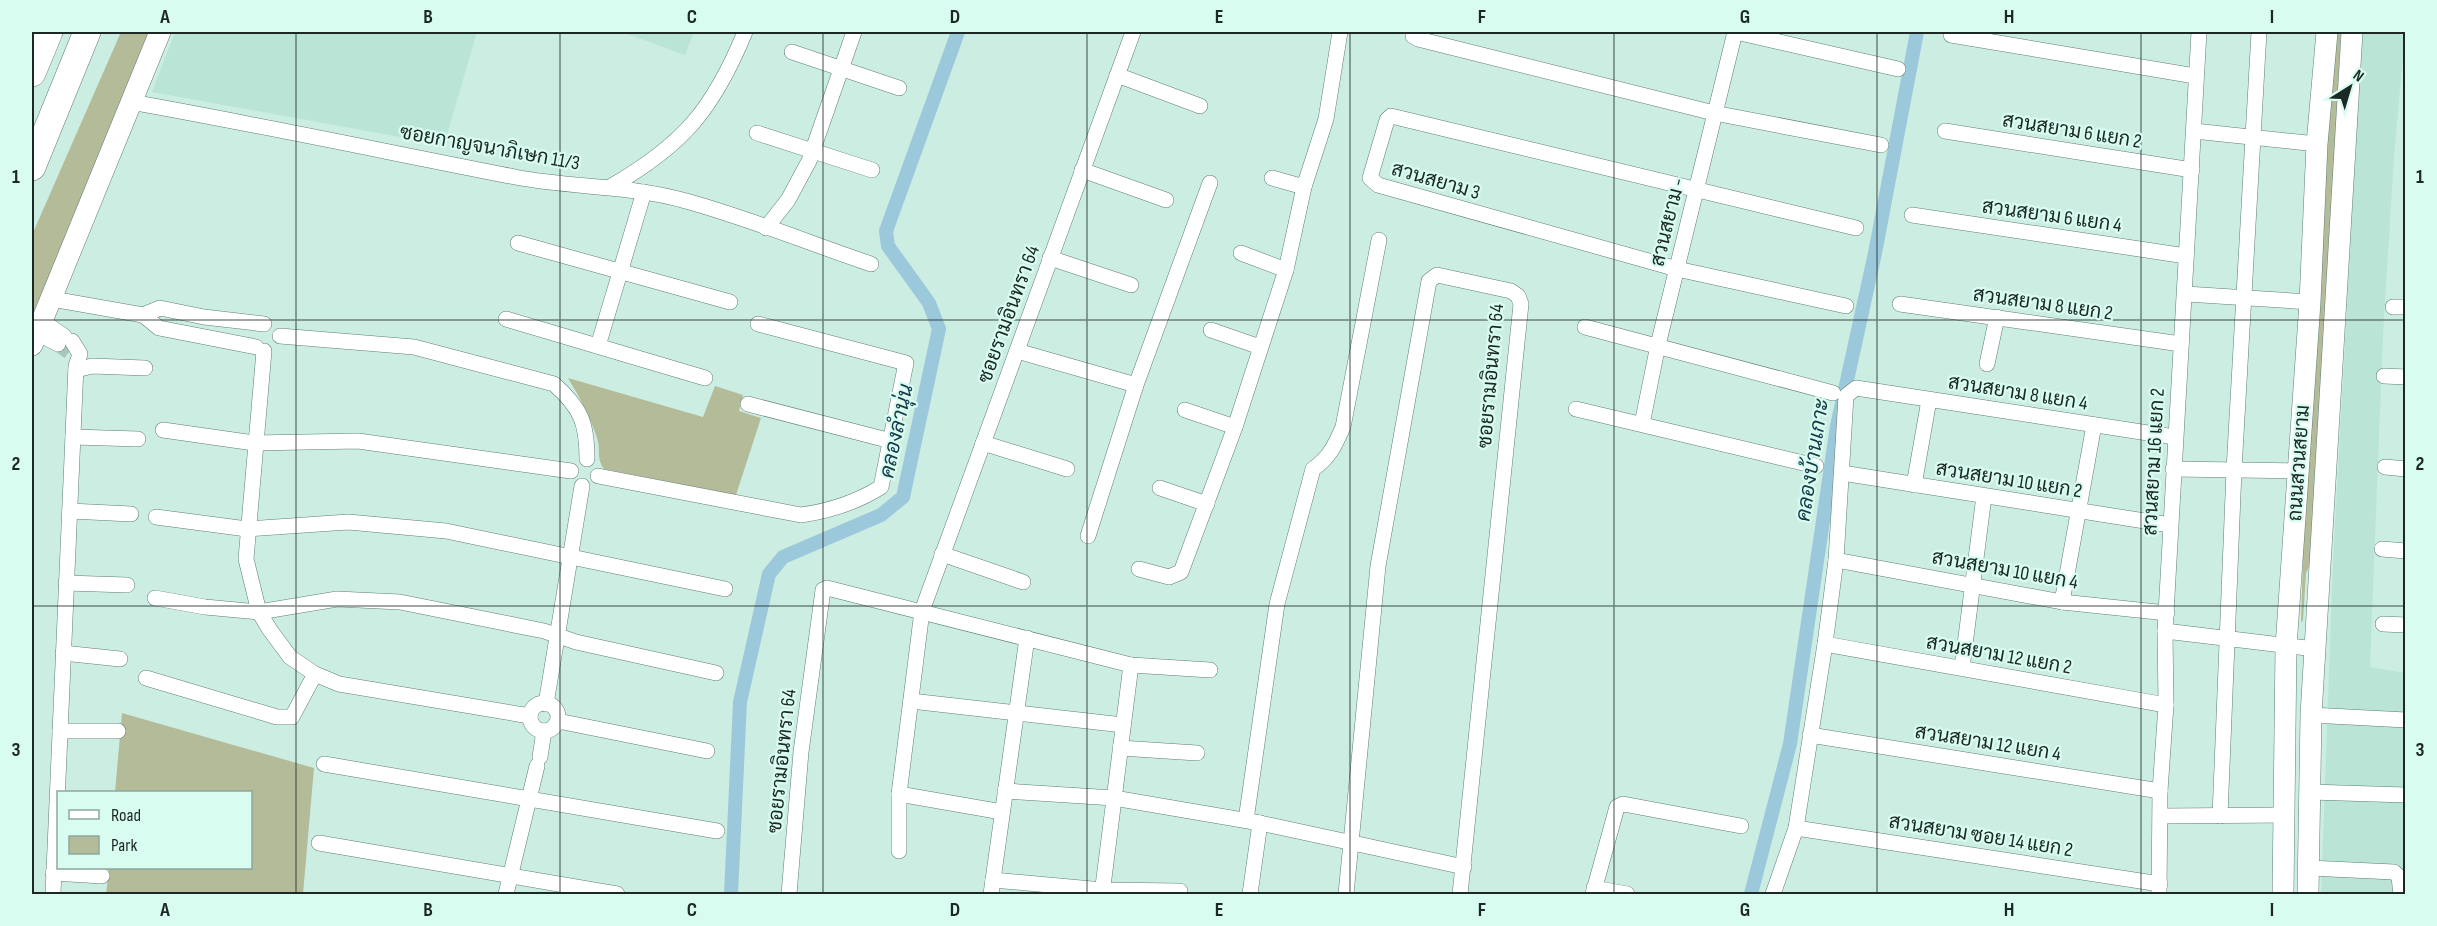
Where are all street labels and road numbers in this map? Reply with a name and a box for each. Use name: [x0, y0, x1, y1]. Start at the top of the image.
street label: สวนสยาม 6 แยก 2: [2000, 108, 2143, 154]
street label: ซอยกาญจนาภิเษก 11/3: [398, 119, 582, 176]
street label: สวนสยาม 3: [1389, 157, 1483, 205]
street label: สวนสยาม -: [1645, 176, 1691, 269]
street label: สวนสยาม 6 แยก 4: [1980, 194, 2123, 238]
street label: ซอยรามอินทรา 64: [972, 242, 1045, 386]
street label: สวนสยาม 8 แยก 2: [1972, 282, 2114, 326]
street label: ซอยรามอินทรา 64: [1472, 303, 1509, 449]
street label: สวนสยาม 8 แยก 4: [1946, 370, 2089, 416]
street label: สวนสยาม 16 แยก 2: [2138, 388, 2170, 536]
street label: ถนนสวนสยาม: [2283, 404, 2315, 522]
street label: สวนสยาม 10 แยก 2: [1934, 457, 2084, 503]
street label: สวนสยาม 10 แยก 4: [1930, 545, 2080, 595]
street label: สวนสยาม 12 แยก 2: [1924, 630, 2073, 680]
street label: ซอยรามอินทรา 64: [761, 688, 801, 834]
street label: สวนสยาม 12 แยก 4: [1913, 720, 2063, 766]
street label: สวนสยาม ซอย 14 แยก 2: [1887, 810, 2075, 862]

